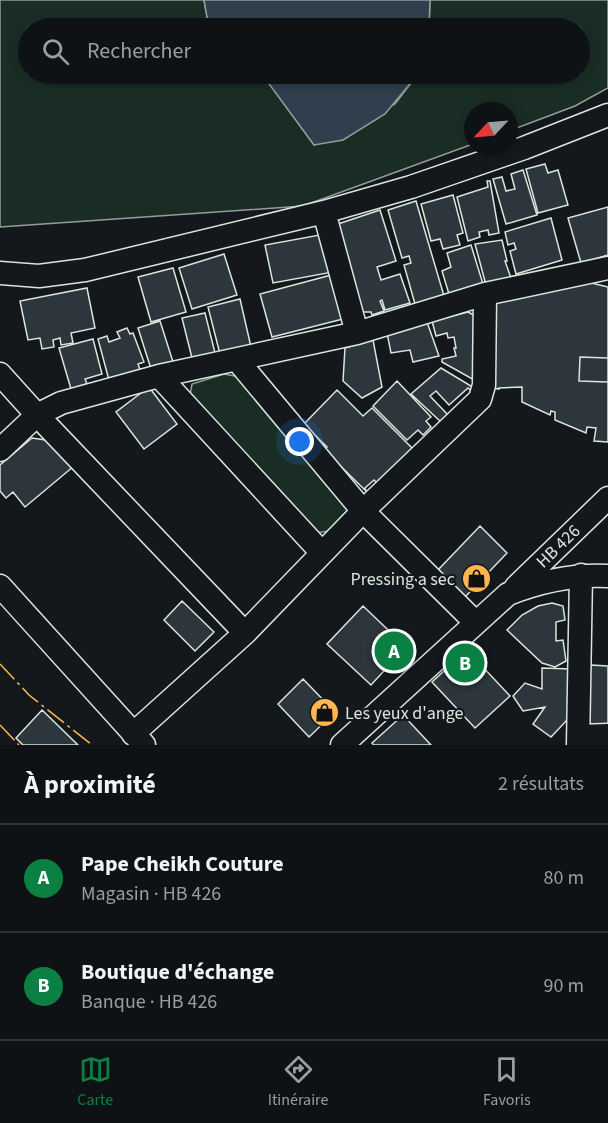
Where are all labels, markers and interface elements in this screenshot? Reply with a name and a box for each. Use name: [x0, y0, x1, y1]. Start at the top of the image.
search box: [18, 18, 590, 84]
icon: search: [39, 35, 72, 68]
text: Rechercher: [87, 35, 191, 67]
north arrow: [464, 102, 518, 156]
your location: [285, 427, 314, 456]
street label: HB 426: [531, 519, 586, 574]
shop icon: Pressing a sec: [460, 563, 492, 595]
place label: Pressing a sec: [350, 567, 455, 592]
pin: A: [374, 628, 414, 674]
pin: B: [446, 640, 484, 686]
shop icon: Les yeux d'ange: [308, 697, 340, 729]
place label: Les yeux d'ange: [345, 701, 464, 726]
text: À proximité: [24, 766, 156, 803]
text: 2 résultats: [498, 770, 584, 798]
text: Pape Cheikh Couture: [81, 848, 284, 880]
text: A: [38, 864, 49, 892]
text: 80 m: [544, 864, 584, 892]
text: Magasin · HB 426: [81, 880, 221, 908]
text: Boutique d'échange: [81, 956, 274, 988]
text: B: [37, 972, 50, 1000]
text: 90 m: [544, 972, 584, 1000]
text: Banque · HB 426: [81, 988, 217, 1016]
tab: Carte: [77, 1053, 113, 1111]
tab: Itinéraire: [268, 1053, 328, 1111]
tab: Favoris: [483, 1053, 531, 1111]

